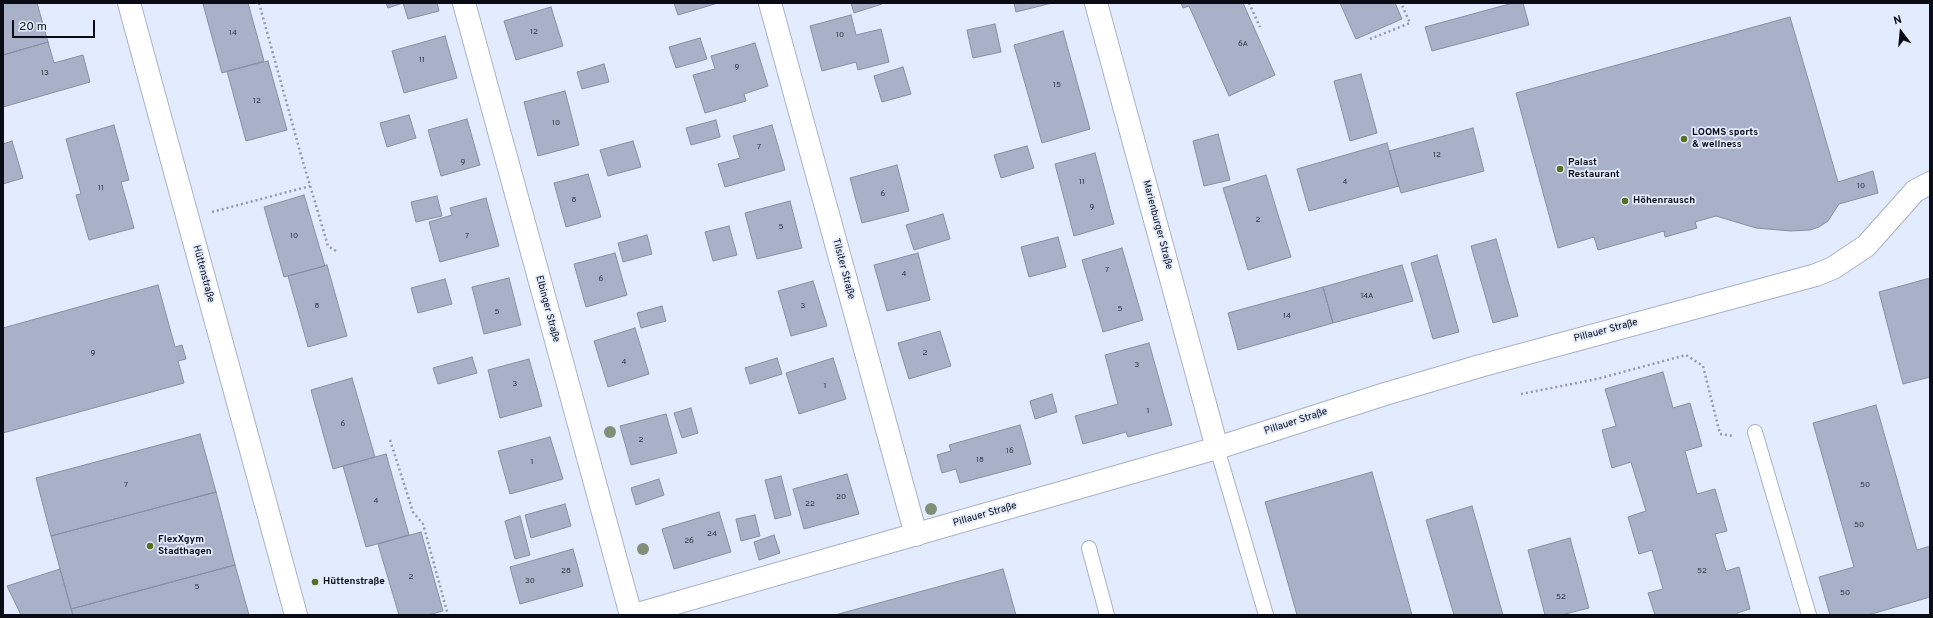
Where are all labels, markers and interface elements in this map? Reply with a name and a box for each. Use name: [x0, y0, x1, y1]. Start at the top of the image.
scale bar: [14, 12, 97, 38]
north arrow: [1881, 12, 1921, 52]
text: N: [1892, 13, 1903, 28]
text: 20 m: [19, 19, 47, 35]
house number: 12: [530, 27, 538, 37]
house number: 14: [229, 28, 237, 38]
house number: 10: [836, 30, 844, 40]
house number: 6A: [1238, 39, 1248, 49]
house number: 11: [419, 55, 425, 65]
house number: 9: [735, 62, 739, 72]
house number: 13: [41, 68, 49, 78]
house number: 15: [1053, 80, 1061, 90]
house number: 12: [253, 96, 261, 106]
house number: 10: [552, 118, 560, 128]
place label: LOOMS sports & wellness: [1692, 127, 1758, 150]
marker: LOOMS sports & wellness: [1679, 134, 1689, 144]
house number: 7: [757, 142, 761, 152]
house number: 12: [1433, 150, 1441, 160]
house number: 9: [461, 157, 465, 167]
place label: Palast Restaurant: [1568, 157, 1620, 180]
marker: Palast Restaurant: [1555, 164, 1565, 174]
house number: 11: [1079, 177, 1085, 187]
house number: 4: [1343, 177, 1347, 187]
street label: Marienburger Straße: [1139, 179, 1175, 271]
house number: 10: [1857, 181, 1865, 191]
house number: 11: [98, 183, 104, 193]
house number: 6: [881, 189, 885, 199]
house number: 8: [572, 195, 576, 205]
place label: Höhenrausch: [1633, 195, 1695, 207]
marker: Höhenrausch: [1620, 196, 1630, 206]
house number: 9: [1090, 202, 1094, 212]
house number: 2: [1256, 215, 1260, 225]
house number: 5: [779, 222, 783, 232]
house number: 10: [290, 231, 298, 241]
house number: 7: [465, 231, 469, 241]
street label: Tilsiter Straße: [829, 237, 857, 301]
street label: Hüttenstraße: [190, 244, 216, 304]
house number: 7: [1105, 265, 1109, 275]
house number: 4: [902, 269, 906, 279]
street label: Elbinger Straße: [532, 274, 562, 344]
house number: 6: [599, 274, 603, 284]
house number: 14A: [1360, 291, 1374, 301]
house number: 8: [315, 301, 319, 311]
house number: 3: [801, 301, 805, 311]
house number: 5: [1118, 304, 1122, 314]
house number: 5: [495, 307, 499, 317]
house number: 14: [1283, 311, 1291, 321]
street label: Pillauer Straße: [1573, 317, 1639, 345]
house number: 9: [91, 348, 95, 358]
house number: 2: [923, 348, 927, 358]
house number: 4: [622, 357, 626, 367]
house number: 3: [1135, 360, 1139, 370]
house number: 3: [513, 379, 517, 389]
house number: 1: [824, 381, 826, 391]
house number: 1: [1147, 406, 1149, 416]
street label: Pillauer Straße: [1263, 406, 1329, 438]
house number: 6: [341, 419, 345, 429]
house number: 2: [639, 435, 643, 445]
house number: 16: [1006, 446, 1014, 456]
house number: 18: [976, 455, 984, 465]
house number: 1: [531, 457, 533, 467]
house number: 7: [124, 480, 128, 490]
house number: 50: [1860, 480, 1870, 490]
house number: 20: [836, 492, 846, 502]
house number: 4: [374, 496, 378, 506]
house number: 22: [805, 499, 815, 509]
street label: Pillauer Straße: [952, 500, 1018, 530]
house number: 50: [1854, 520, 1864, 530]
house number: 24: [707, 529, 717, 539]
place label: FlexXgym Stadthagen: [158, 534, 212, 558]
house number: 26: [684, 536, 694, 546]
marker: FlexXgym Stadthagen: [145, 541, 155, 551]
house number: 28: [561, 566, 571, 576]
house number: 52: [1697, 566, 1707, 576]
house number: 2: [409, 572, 413, 582]
place label: Hüttenstraße: [323, 576, 385, 588]
house number: 30: [525, 576, 535, 586]
marker: Hüttenstraße: [310, 577, 320, 587]
house number: 5: [195, 582, 199, 592]
house number: 50: [1840, 588, 1850, 598]
house number: 52: [1556, 592, 1566, 602]

